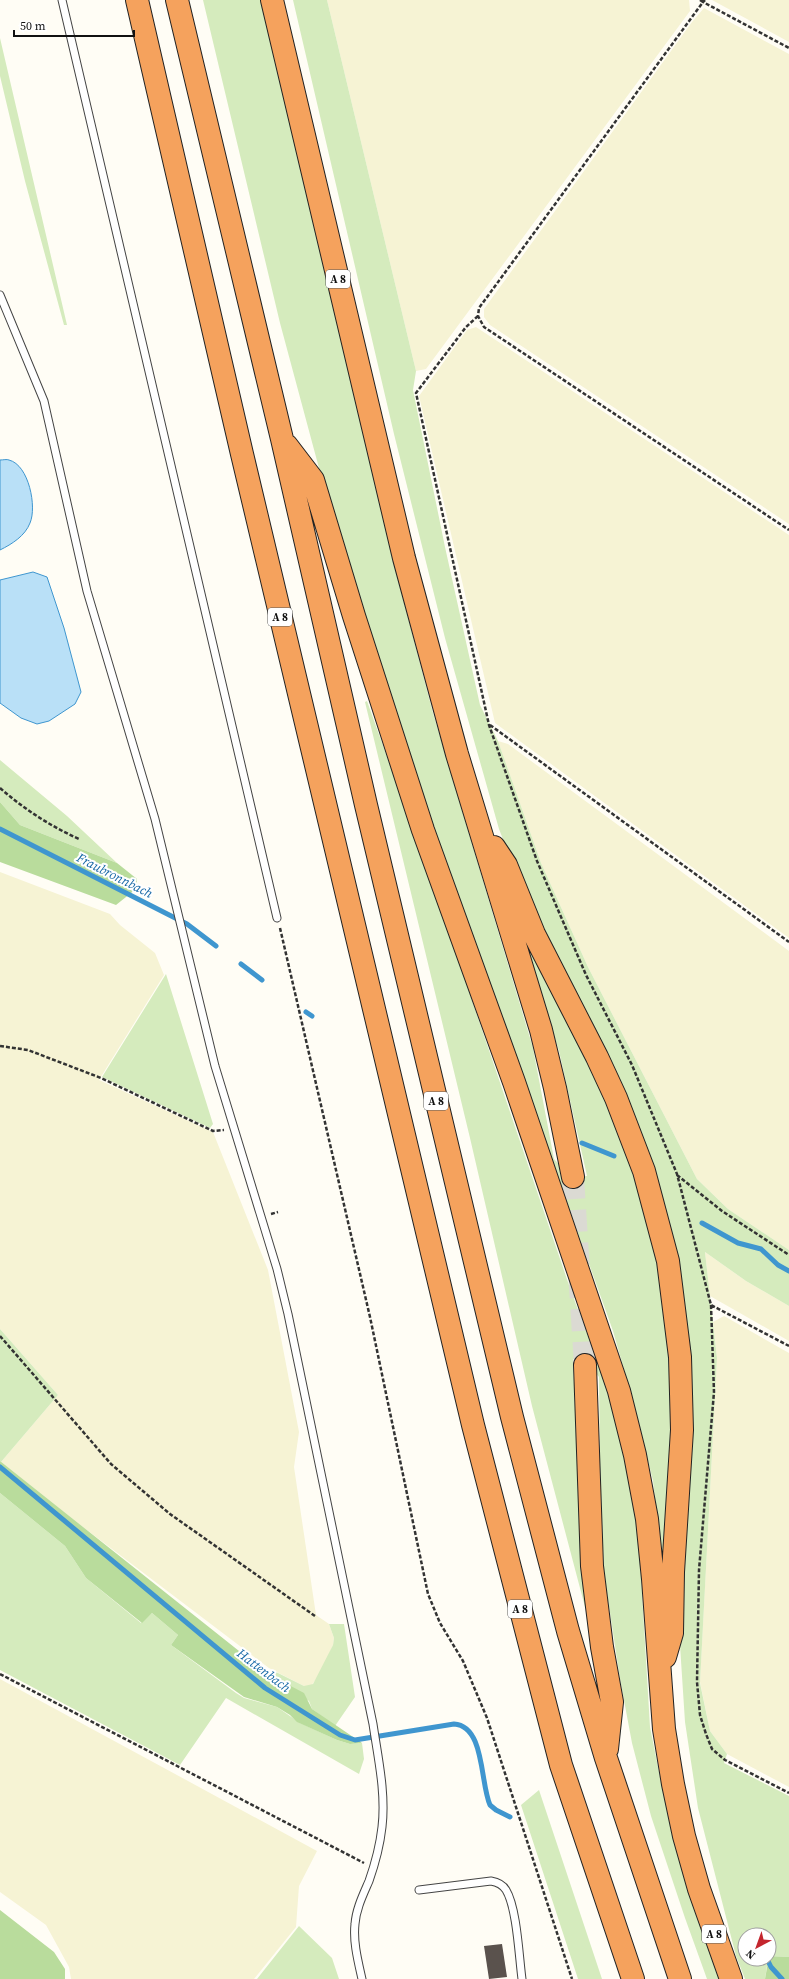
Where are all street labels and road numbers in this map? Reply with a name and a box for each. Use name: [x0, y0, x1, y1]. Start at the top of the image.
road number: A 8: [326, 270, 350, 288]
road number: A 8: [268, 608, 292, 626]
road number: A 8: [424, 1092, 448, 1110]
road number: A 8: [508, 1600, 532, 1618]
road number: A 8: [702, 1925, 726, 1943]

